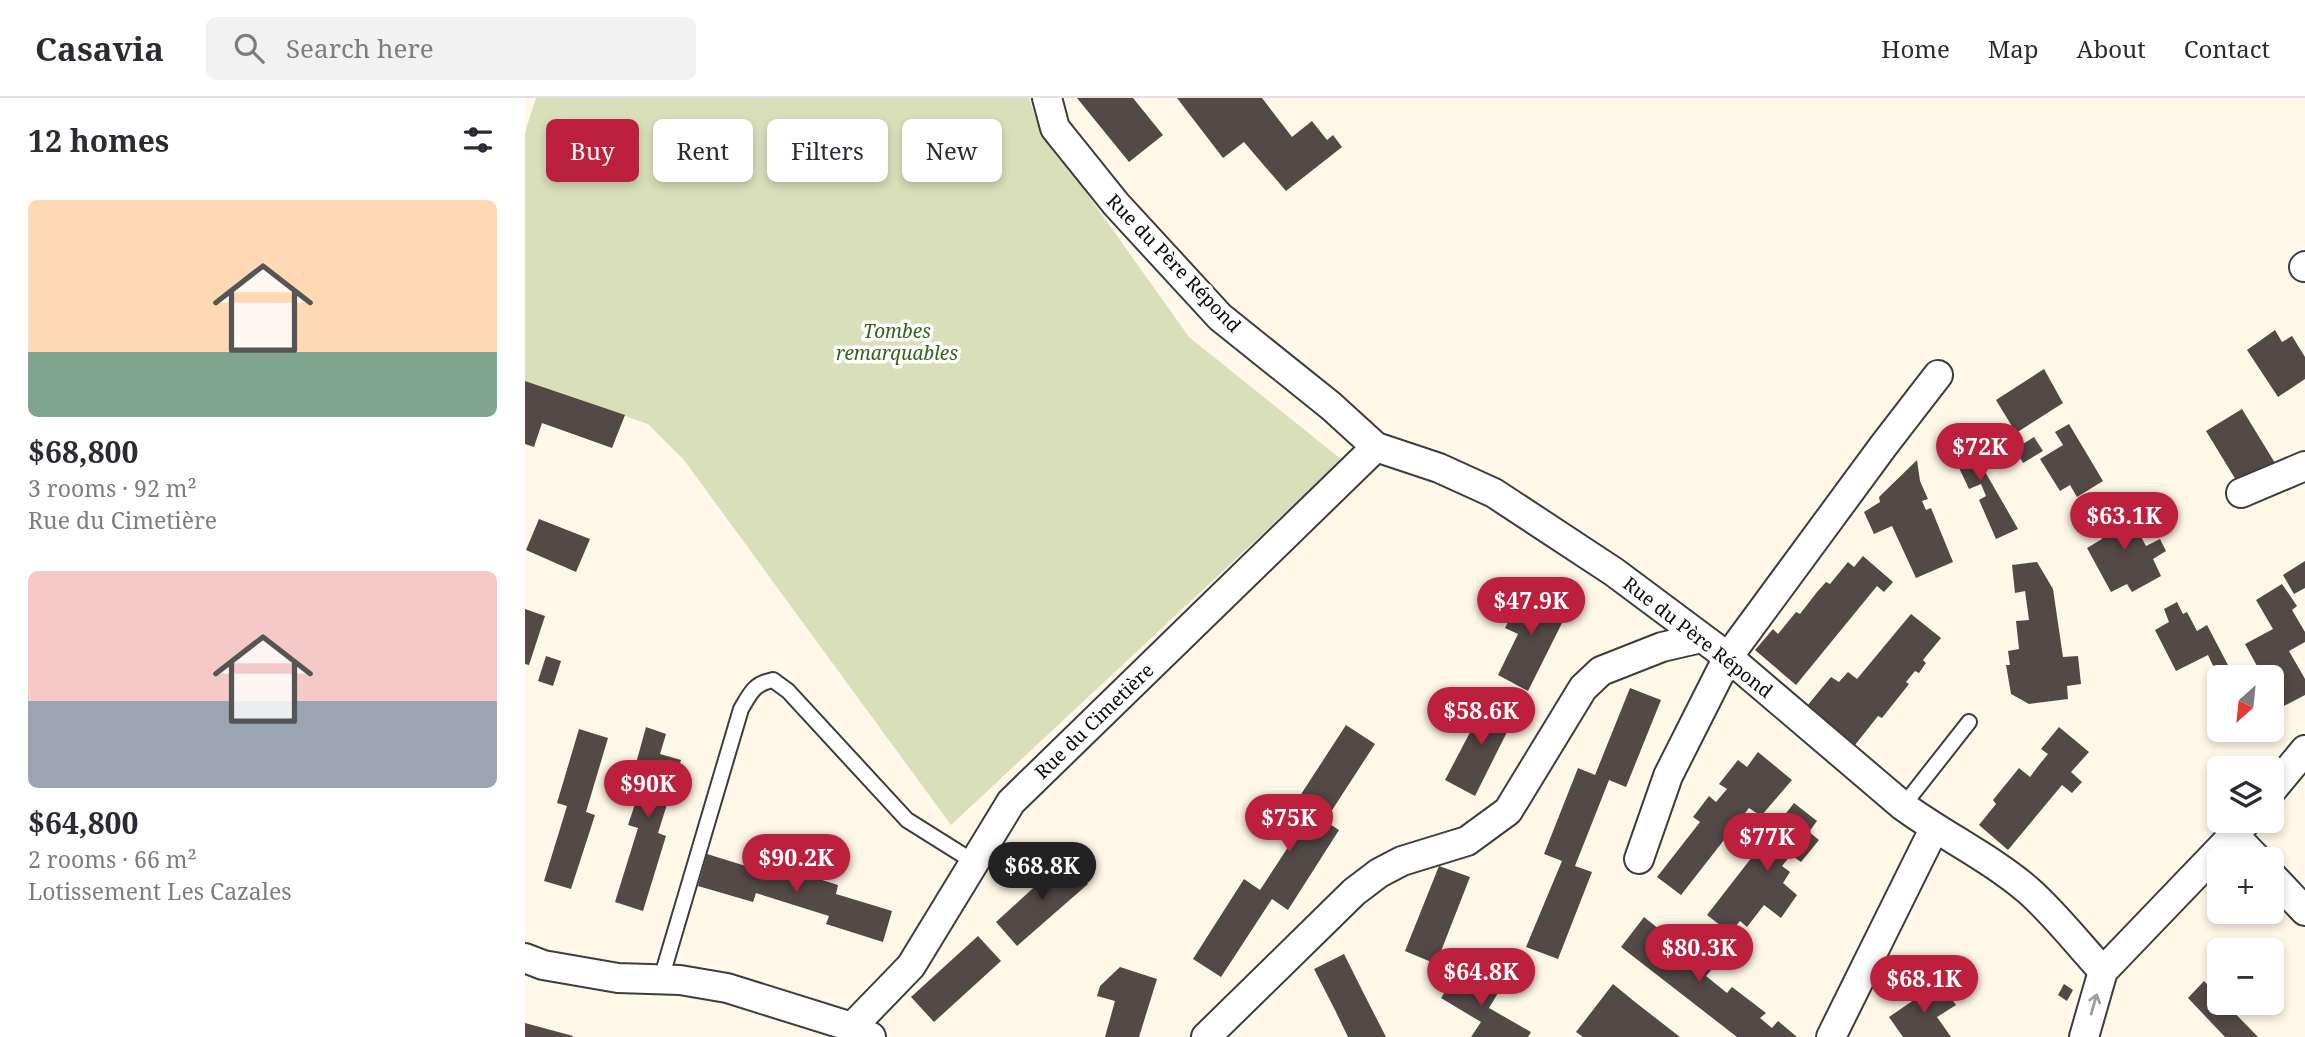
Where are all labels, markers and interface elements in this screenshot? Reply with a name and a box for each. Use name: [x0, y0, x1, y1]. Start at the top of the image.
search box: [206, 17, 696, 80]
text: Casavia: [35, 26, 164, 71]
icon: search: [230, 29, 268, 67]
text: Search here: [286, 30, 434, 66]
text: Home: [1881, 32, 1950, 65]
text: Map: [1988, 32, 2039, 65]
text: About: [2077, 32, 2146, 65]
text: Contact: [2184, 32, 2270, 65]
chip: Buy: [546, 119, 639, 182]
chip: Rent: [653, 119, 753, 182]
chip: Filters: [767, 119, 888, 182]
chip: New: [902, 119, 1002, 182]
text: 12 homes: [28, 120, 169, 161]
icon: filters: [459, 121, 497, 159]
street label: Rue du Père Répond: [1101, 188, 1247, 338]
icon: home: [200, 245, 326, 371]
park label: Tombes remarquables: [836, 318, 958, 366]
pin: $72K: [1939, 424, 2021, 483]
text: $72K: [1952, 430, 2008, 462]
text: $68,800: [28, 431, 139, 472]
text: 3 rooms · 92 m²: [28, 472, 197, 504]
pin: $63.1K: [2067, 492, 2181, 552]
text: $63.1K: [2086, 499, 2162, 531]
text: Rue du Cimetière: [28, 504, 217, 536]
street label: Rue du Père Répond: [1618, 570, 1778, 704]
pin: $47.9K: [1474, 578, 1588, 637]
text: $47.9K: [1493, 584, 1569, 616]
icon: home: [200, 616, 326, 742]
street label: Rue du Cimetière: [1029, 657, 1159, 785]
north arrow: [2207, 665, 2284, 742]
map controls: [2207, 665, 2284, 1015]
pin: $58.6K: [1424, 688, 1538, 747]
text: $58.6K: [1443, 694, 1519, 726]
button: layers: [2207, 756, 2284, 833]
pin: $90K: [607, 760, 689, 820]
text: $90K: [620, 767, 676, 799]
pin: $75K: [1248, 794, 1330, 854]
text: $75K: [1261, 801, 1317, 833]
text: $64,800: [28, 802, 139, 843]
pin: $77K: [1726, 814, 1808, 873]
text: $77K: [1739, 820, 1795, 852]
pin: $90.2K: [739, 834, 853, 894]
text: $90.2K: [758, 841, 834, 873]
pin: $68.8K: [985, 842, 1099, 902]
text: 2 rooms · 66 m²: [28, 843, 197, 875]
button: +: [2207, 847, 2284, 924]
text: $68.8K: [1004, 849, 1080, 881]
text: Lotissement Les Cazales: [28, 875, 292, 907]
pin: $80.3K: [1642, 924, 1756, 984]
text: $80.3K: [1661, 931, 1737, 963]
button: −: [2207, 938, 2284, 1015]
pin: $64.8K: [1424, 948, 1538, 1008]
text: $64.8K: [1443, 955, 1519, 987]
pin: $68.1K: [1867, 956, 1981, 1015]
text: $68.1K: [1886, 962, 1962, 994]
one-way arrow: [2088, 993, 2101, 1015]

